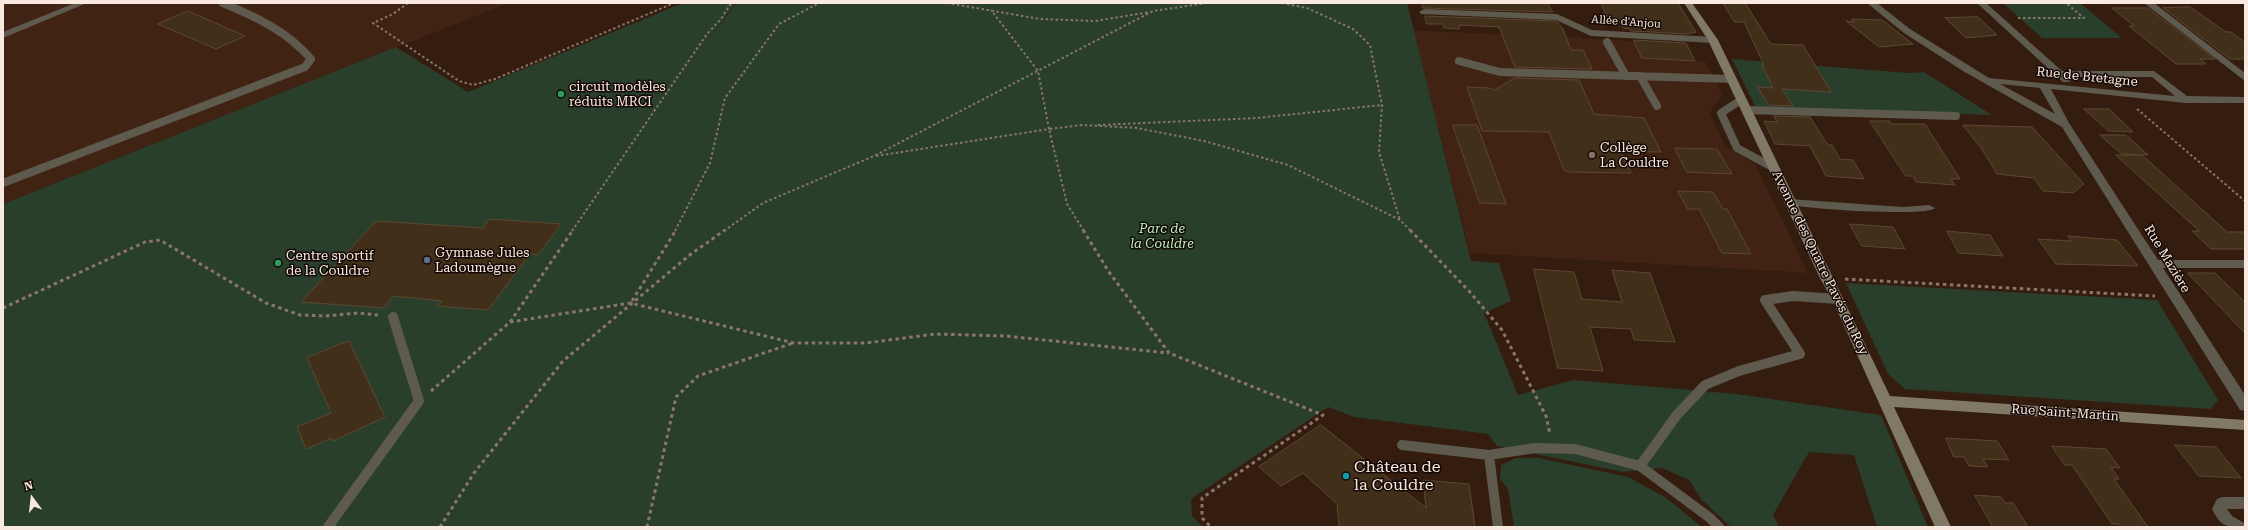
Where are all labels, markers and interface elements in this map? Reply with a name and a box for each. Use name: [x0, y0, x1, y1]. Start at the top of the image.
street label: Allée d'Anjou: [1591, 13, 1661, 31]
street label: Rue de Bretagne: [2036, 64, 2138, 90]
place label: circuit modèles réduits MRCI: [569, 79, 666, 110]
marker: circuit modèles réduits MRCI: [556, 89, 566, 99]
place label: Collège La Couldre: [1600, 140, 1669, 171]
marker: Collège La Couldre: [1587, 150, 1597, 160]
street label: Avenue des Quatre Pavés du Roy: [1768, 168, 1872, 358]
park label: Parc de la Couldre: [1130, 221, 1194, 252]
street label: Rue Mazière: [2141, 222, 2193, 296]
place label: Gymnase Jules Ladoumègue: [435, 245, 529, 276]
place label: Centre sportif de la Couldre: [286, 248, 374, 279]
marker: Gymnase Jules Ladoumègue: [422, 255, 432, 265]
marker: Centre sportif de la Couldre: [273, 258, 283, 268]
street label: Rue Saint-Martin: [2011, 401, 2119, 425]
place label: Château de la Couldre: [1354, 457, 1440, 495]
marker: Château de la Couldre: [1341, 471, 1351, 481]
north arrow: [12, 478, 52, 518]
text: N: [23, 479, 35, 493]

